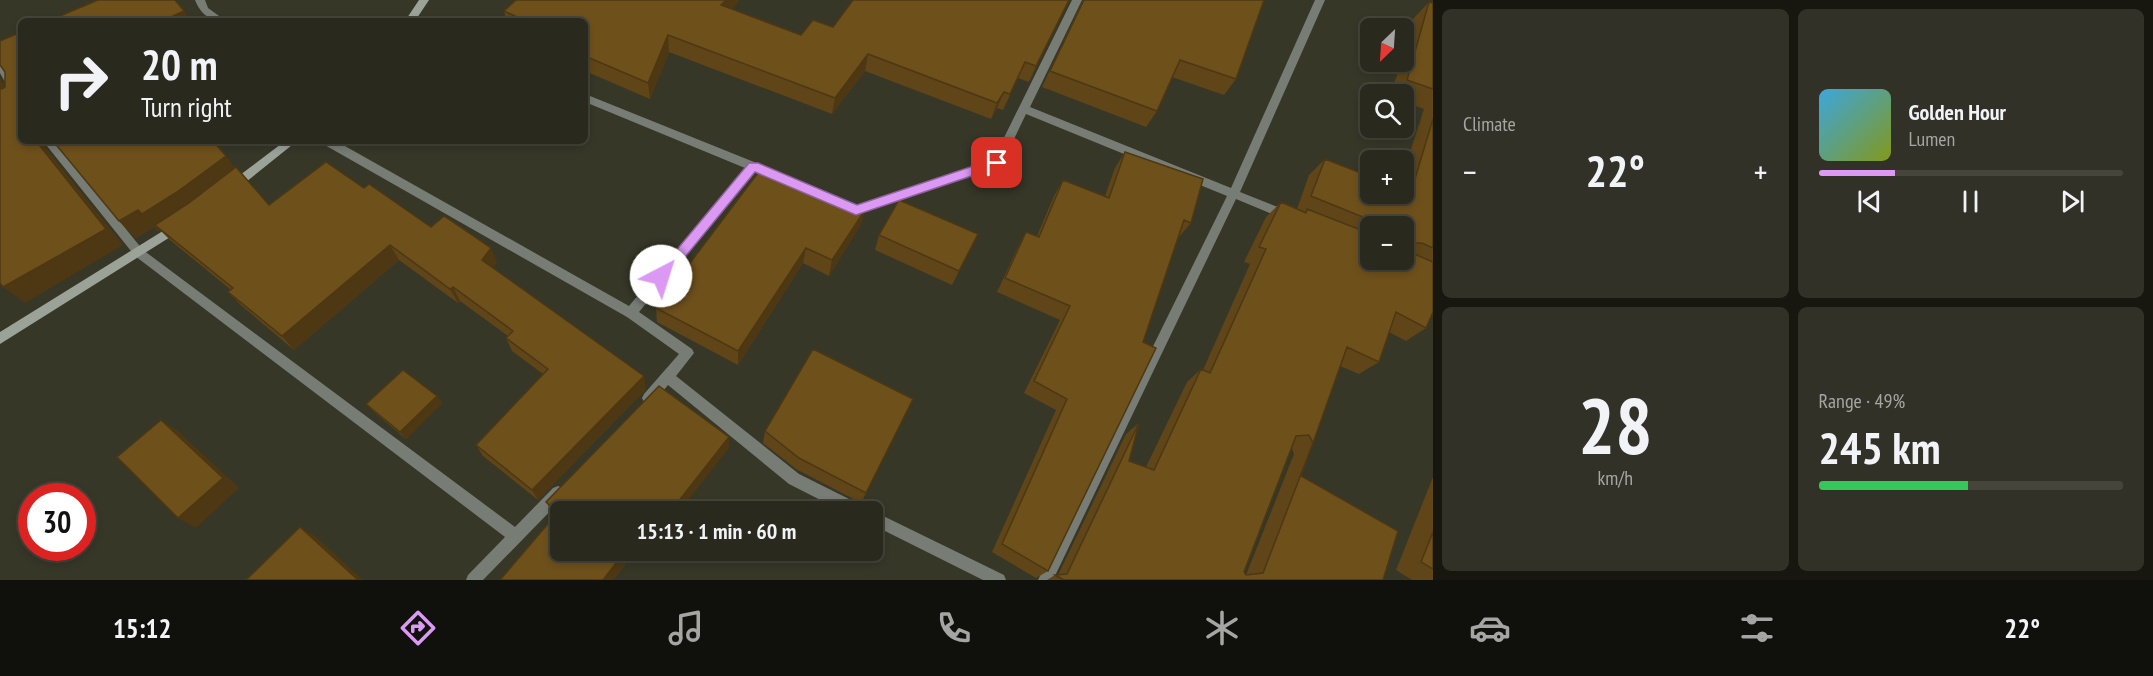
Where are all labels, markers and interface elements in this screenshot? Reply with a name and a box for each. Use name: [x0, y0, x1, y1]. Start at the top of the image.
north arrow: [1360, 18, 1414, 72]
map controls: [1360, 18, 1414, 270]
text: 20 m: [141, 37, 218, 92]
icon: right: [42, 42, 120, 120]
button: search: [1360, 84, 1414, 138]
text: Turn right: [141, 90, 232, 124]
text: Golden Hour: [1909, 98, 2006, 126]
text: Climate: [1463, 111, 1516, 137]
text: Lumen: [1909, 126, 1955, 152]
pin: [971, 137, 1022, 188]
text: 22°: [1586, 141, 1645, 199]
icon: arrive: [980, 146, 1013, 179]
button: +: [1360, 150, 1414, 204]
text: −: [1463, 150, 1477, 193]
text: +: [1754, 150, 1768, 193]
icon: previous: [1853, 185, 1886, 218]
icon: pause: [1954, 185, 1987, 218]
icon: next: [2056, 185, 2089, 218]
button: −: [1360, 216, 1414, 270]
position arrow: [629, 244, 693, 308]
text: 28: [1578, 375, 1653, 476]
text: Range · 49%: [1819, 388, 1905, 414]
text: 245 km: [1819, 418, 1941, 476]
text: km/h: [1598, 465, 1633, 491]
speed limit sign: 30: [18, 483, 96, 561]
text: 15:13 · 1 min · 60 m: [637, 517, 796, 545]
icon: directions: [397, 607, 439, 649]
icon: music: [665, 607, 707, 649]
icon: phone: [933, 607, 975, 649]
icon: climate: [1201, 607, 1243, 649]
icon: car: [1469, 607, 1511, 649]
icon: filters: [1736, 607, 1778, 649]
text: 15:12: [113, 611, 171, 645]
text: 22°: [2004, 611, 2040, 645]

